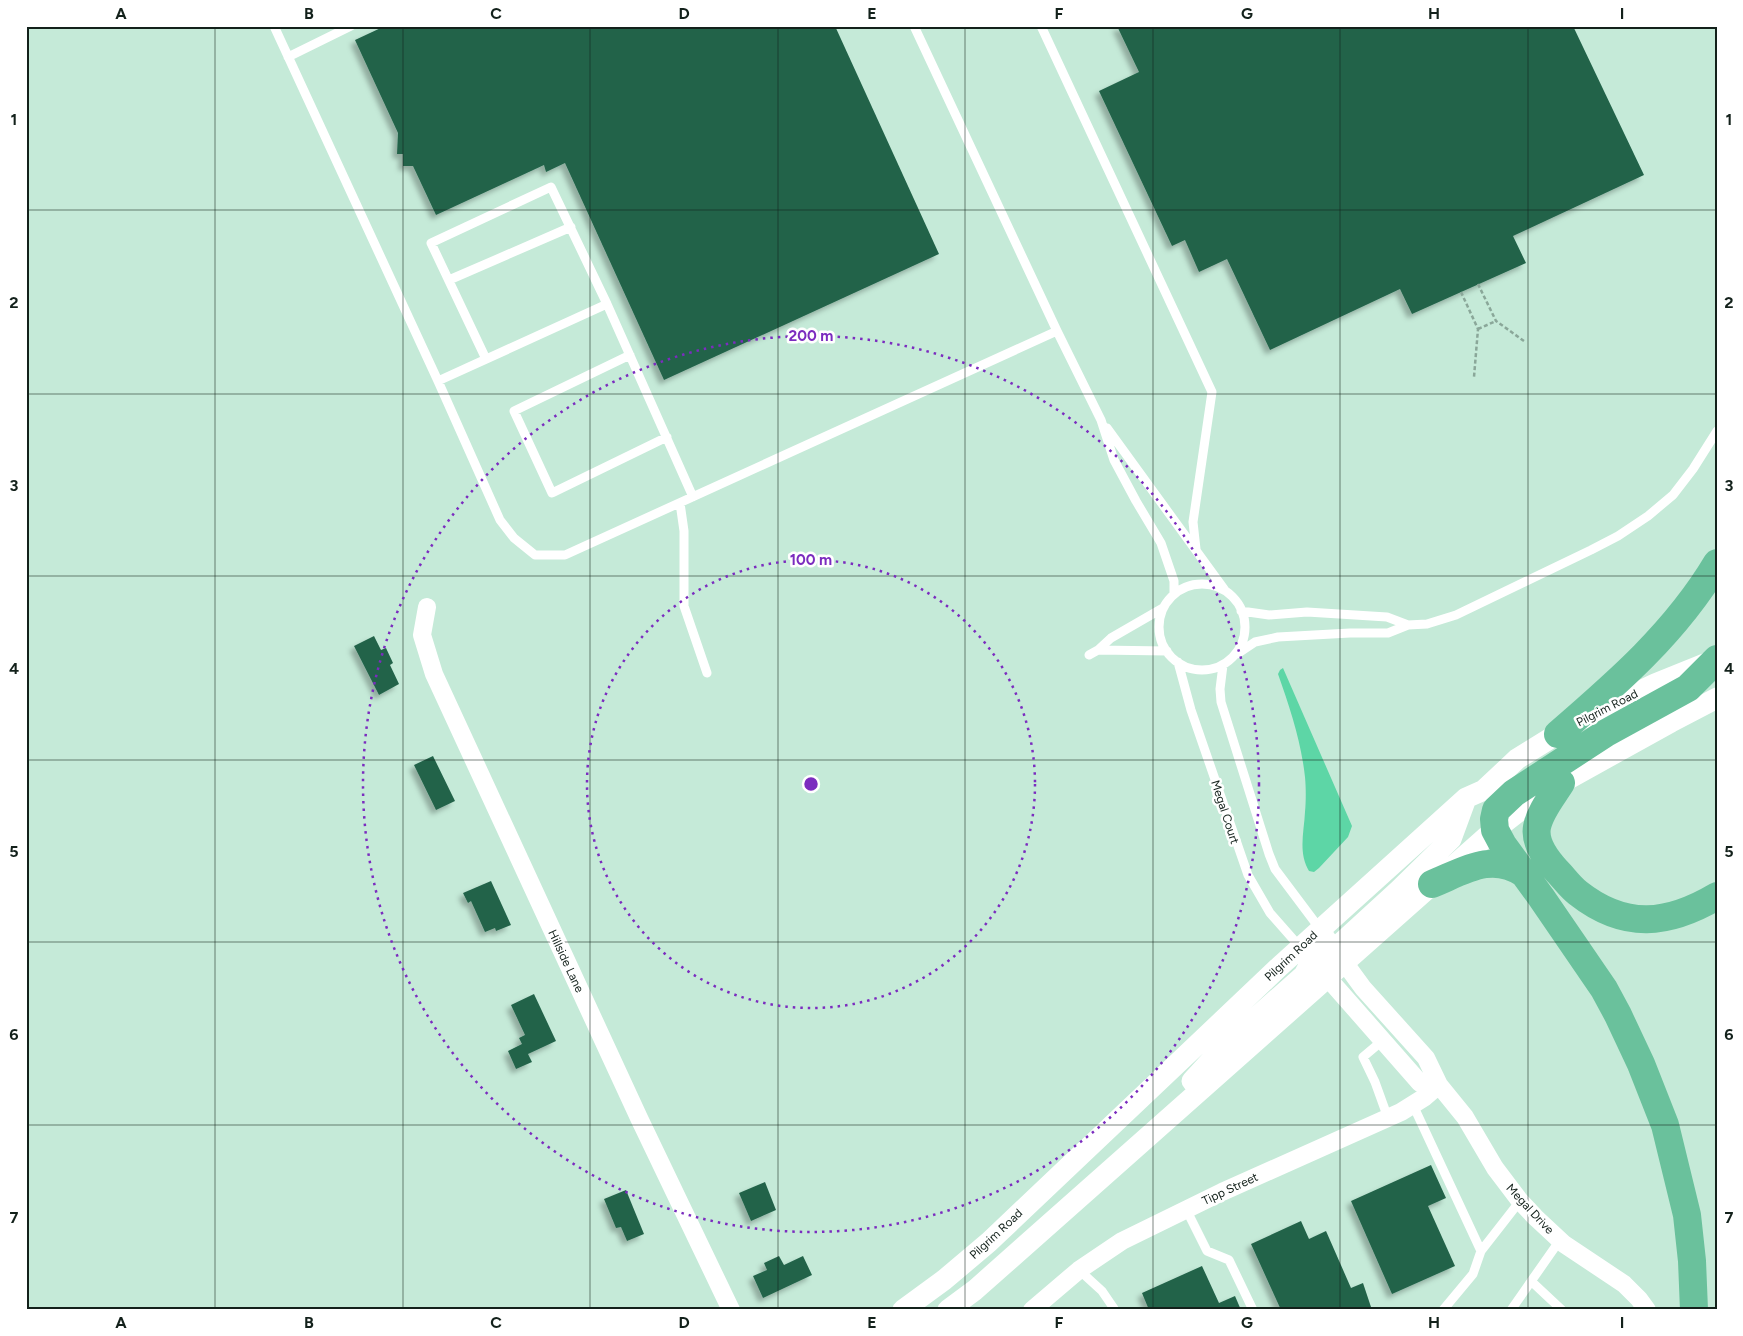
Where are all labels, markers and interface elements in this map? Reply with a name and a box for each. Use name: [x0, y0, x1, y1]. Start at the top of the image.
text: A: [115, 4, 127, 23]
text: B: [304, 4, 314, 23]
text: C: [490, 4, 502, 23]
text: D: [678, 4, 690, 23]
text: E: [867, 4, 877, 23]
text: F: [1055, 4, 1064, 23]
text: G: [1241, 4, 1253, 23]
text: H: [1428, 4, 1440, 23]
text: I: [1620, 4, 1624, 23]
text: 1: [11, 110, 17, 129]
text: 1: [1726, 110, 1732, 129]
text: 2: [9, 293, 19, 312]
text: 2: [1724, 293, 1734, 312]
text: 200 m: [789, 327, 833, 345]
text: 3: [10, 476, 19, 495]
text: 3: [1725, 476, 1734, 495]
text: 100 m: [790, 551, 832, 569]
text: 4: [9, 659, 19, 678]
text: 4: [1724, 659, 1734, 678]
street label: Pilgrim Road: [1574, 687, 1640, 729]
centre of rings: [802, 775, 820, 793]
street label: Megal Court: [1208, 778, 1242, 846]
text: 5: [9, 842, 19, 861]
text: 5: [1724, 842, 1734, 861]
street label: Hillside Lane: [545, 927, 587, 995]
street label: Pilgrim Road: [1262, 928, 1320, 984]
text: 6: [9, 1025, 19, 1044]
text: 6: [1724, 1025, 1734, 1044]
street label: Tipp Street: [1200, 1170, 1261, 1208]
street label: Megal Drive: [1503, 1181, 1557, 1237]
street label: Pilgrim Road: [967, 1206, 1025, 1262]
text: 7: [10, 1208, 19, 1227]
text: 7: [1725, 1208, 1734, 1227]
text: A: [115, 1313, 127, 1332]
text: B: [304, 1313, 314, 1332]
text: C: [490, 1313, 502, 1332]
text: D: [678, 1313, 690, 1332]
text: E: [867, 1313, 877, 1332]
text: F: [1055, 1313, 1064, 1332]
text: G: [1241, 1313, 1253, 1332]
text: H: [1428, 1313, 1440, 1332]
text: I: [1620, 1313, 1624, 1332]

